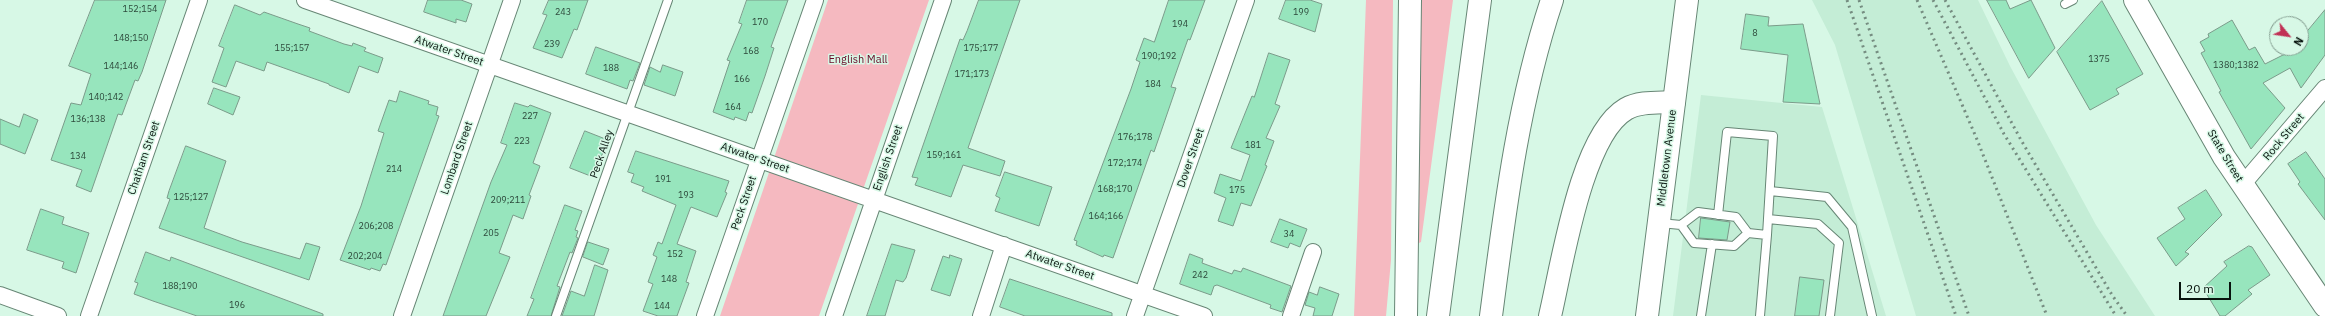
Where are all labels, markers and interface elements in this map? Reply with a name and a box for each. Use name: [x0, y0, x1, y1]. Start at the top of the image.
house number: 152;154: [122, 4, 158, 14]
house number: 243: [555, 7, 571, 17]
house number: 199: [1293, 7, 1309, 17]
north arrow: [2269, 16, 2309, 56]
house number: 170: [752, 17, 768, 27]
house number: 194: [1172, 19, 1188, 29]
house number: 8: [1752, 28, 1758, 38]
house number: 148;150: [113, 33, 149, 43]
street label: Atwater Street: [413, 33, 485, 69]
text: N: [2290, 35, 2307, 48]
house number: 239: [544, 39, 560, 49]
house number: 155;157: [274, 43, 310, 53]
house number: 175;177: [963, 43, 999, 53]
house number: 168: [743, 46, 759, 56]
house number: 190;192: [1141, 51, 1177, 61]
park label: English Mall: [828, 53, 888, 67]
house number: 1375: [2088, 54, 2110, 64]
house number: 1380;1382: [2213, 60, 2259, 70]
house number: 144;146: [103, 61, 139, 71]
house number: 188: [603, 63, 619, 73]
house number: 171;173: [954, 69, 990, 79]
house number: 166: [734, 74, 750, 84]
house number: 184: [1145, 79, 1161, 89]
house number: 140;142: [88, 92, 124, 102]
house number: 164: [725, 102, 741, 112]
street label: Middletown Avenue: [1655, 109, 1679, 207]
house number: 227: [522, 111, 538, 121]
street label: Rock Street: [2261, 111, 2307, 163]
house number: 136;138: [70, 114, 106, 124]
street label: Chatham Street: [125, 119, 163, 197]
street label: Lombard Street: [438, 120, 476, 196]
street label: English Street: [871, 123, 905, 193]
street label: Dover Street: [1175, 127, 1207, 189]
street label: State Street: [2204, 127, 2246, 185]
street label: Peck Alley: [587, 128, 617, 180]
house number: 176;178: [1117, 132, 1153, 142]
house number: 223: [514, 136, 530, 146]
street label: Atwater Street: [719, 140, 791, 176]
house number: 181: [1245, 140, 1261, 150]
house number: 159;161: [926, 150, 962, 160]
house number: 134: [70, 151, 86, 161]
house number: 172;174: [1107, 158, 1143, 168]
house number: 214: [386, 164, 402, 174]
house number: 191: [655, 174, 671, 184]
street label: Peck Street: [729, 174, 759, 232]
house number: 168;170: [1097, 184, 1133, 194]
house number: 175: [1229, 185, 1245, 195]
house number: 193: [678, 190, 694, 200]
house number: 125;127: [173, 192, 209, 202]
house number: 209;211: [490, 195, 526, 205]
house number: 164;166: [1088, 211, 1124, 221]
house number: 206;208: [358, 221, 394, 231]
house number: 205: [483, 228, 499, 238]
house number: 34: [1284, 229, 1294, 239]
street label: Atwater Street: [1024, 247, 1096, 283]
house number: 152: [667, 249, 683, 259]
house number: 202;204: [347, 251, 383, 261]
house number: 242: [1192, 270, 1208, 280]
house number: 148: [661, 274, 677, 284]
scale bar: [2181, 274, 2233, 300]
house number: 188;190: [162, 281, 198, 291]
text: 20 m: [2186, 281, 2214, 296]
house number: 196: [229, 300, 245, 310]
house number: 144: [654, 301, 670, 311]

